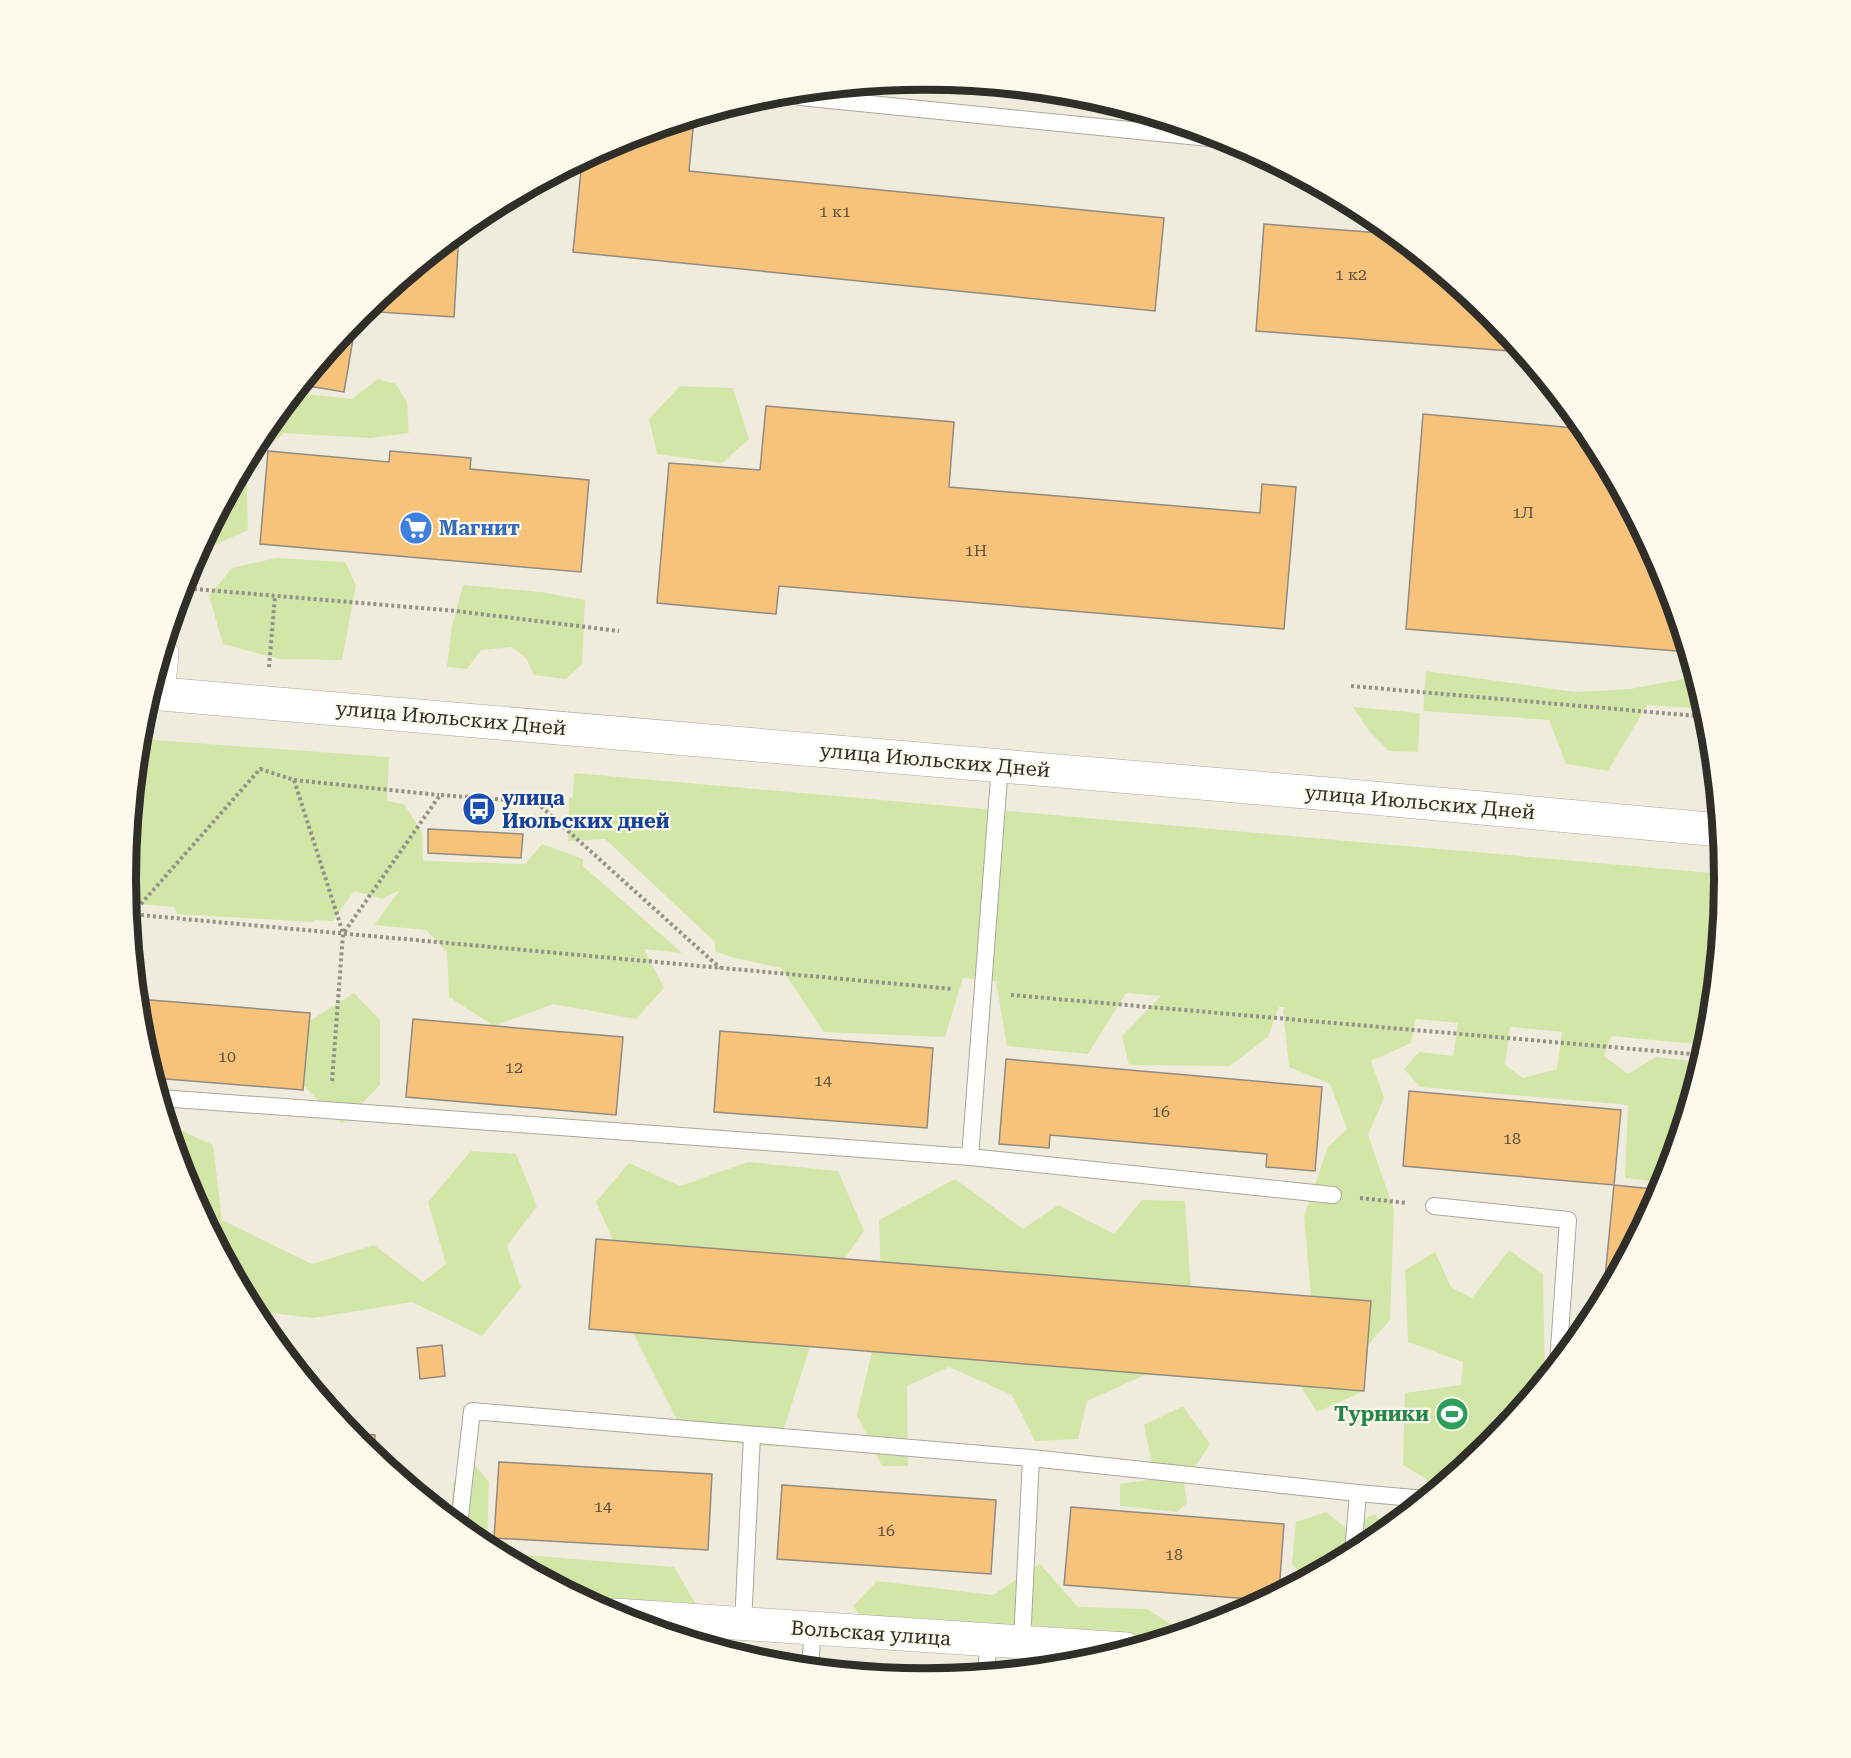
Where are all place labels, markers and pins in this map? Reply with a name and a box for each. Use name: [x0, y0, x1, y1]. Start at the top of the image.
supermarket icon: Магнит: [398, 510, 434, 546]
place label: Магнит: [439, 516, 520, 540]
place label: улица Июльских дней: [502, 786, 670, 833]
bus stop icon: улица Июльских дней: [461, 791, 497, 827]
sports icon: Турники: [1434, 1396, 1470, 1432]
place label: Турники: [1334, 1402, 1429, 1426]

